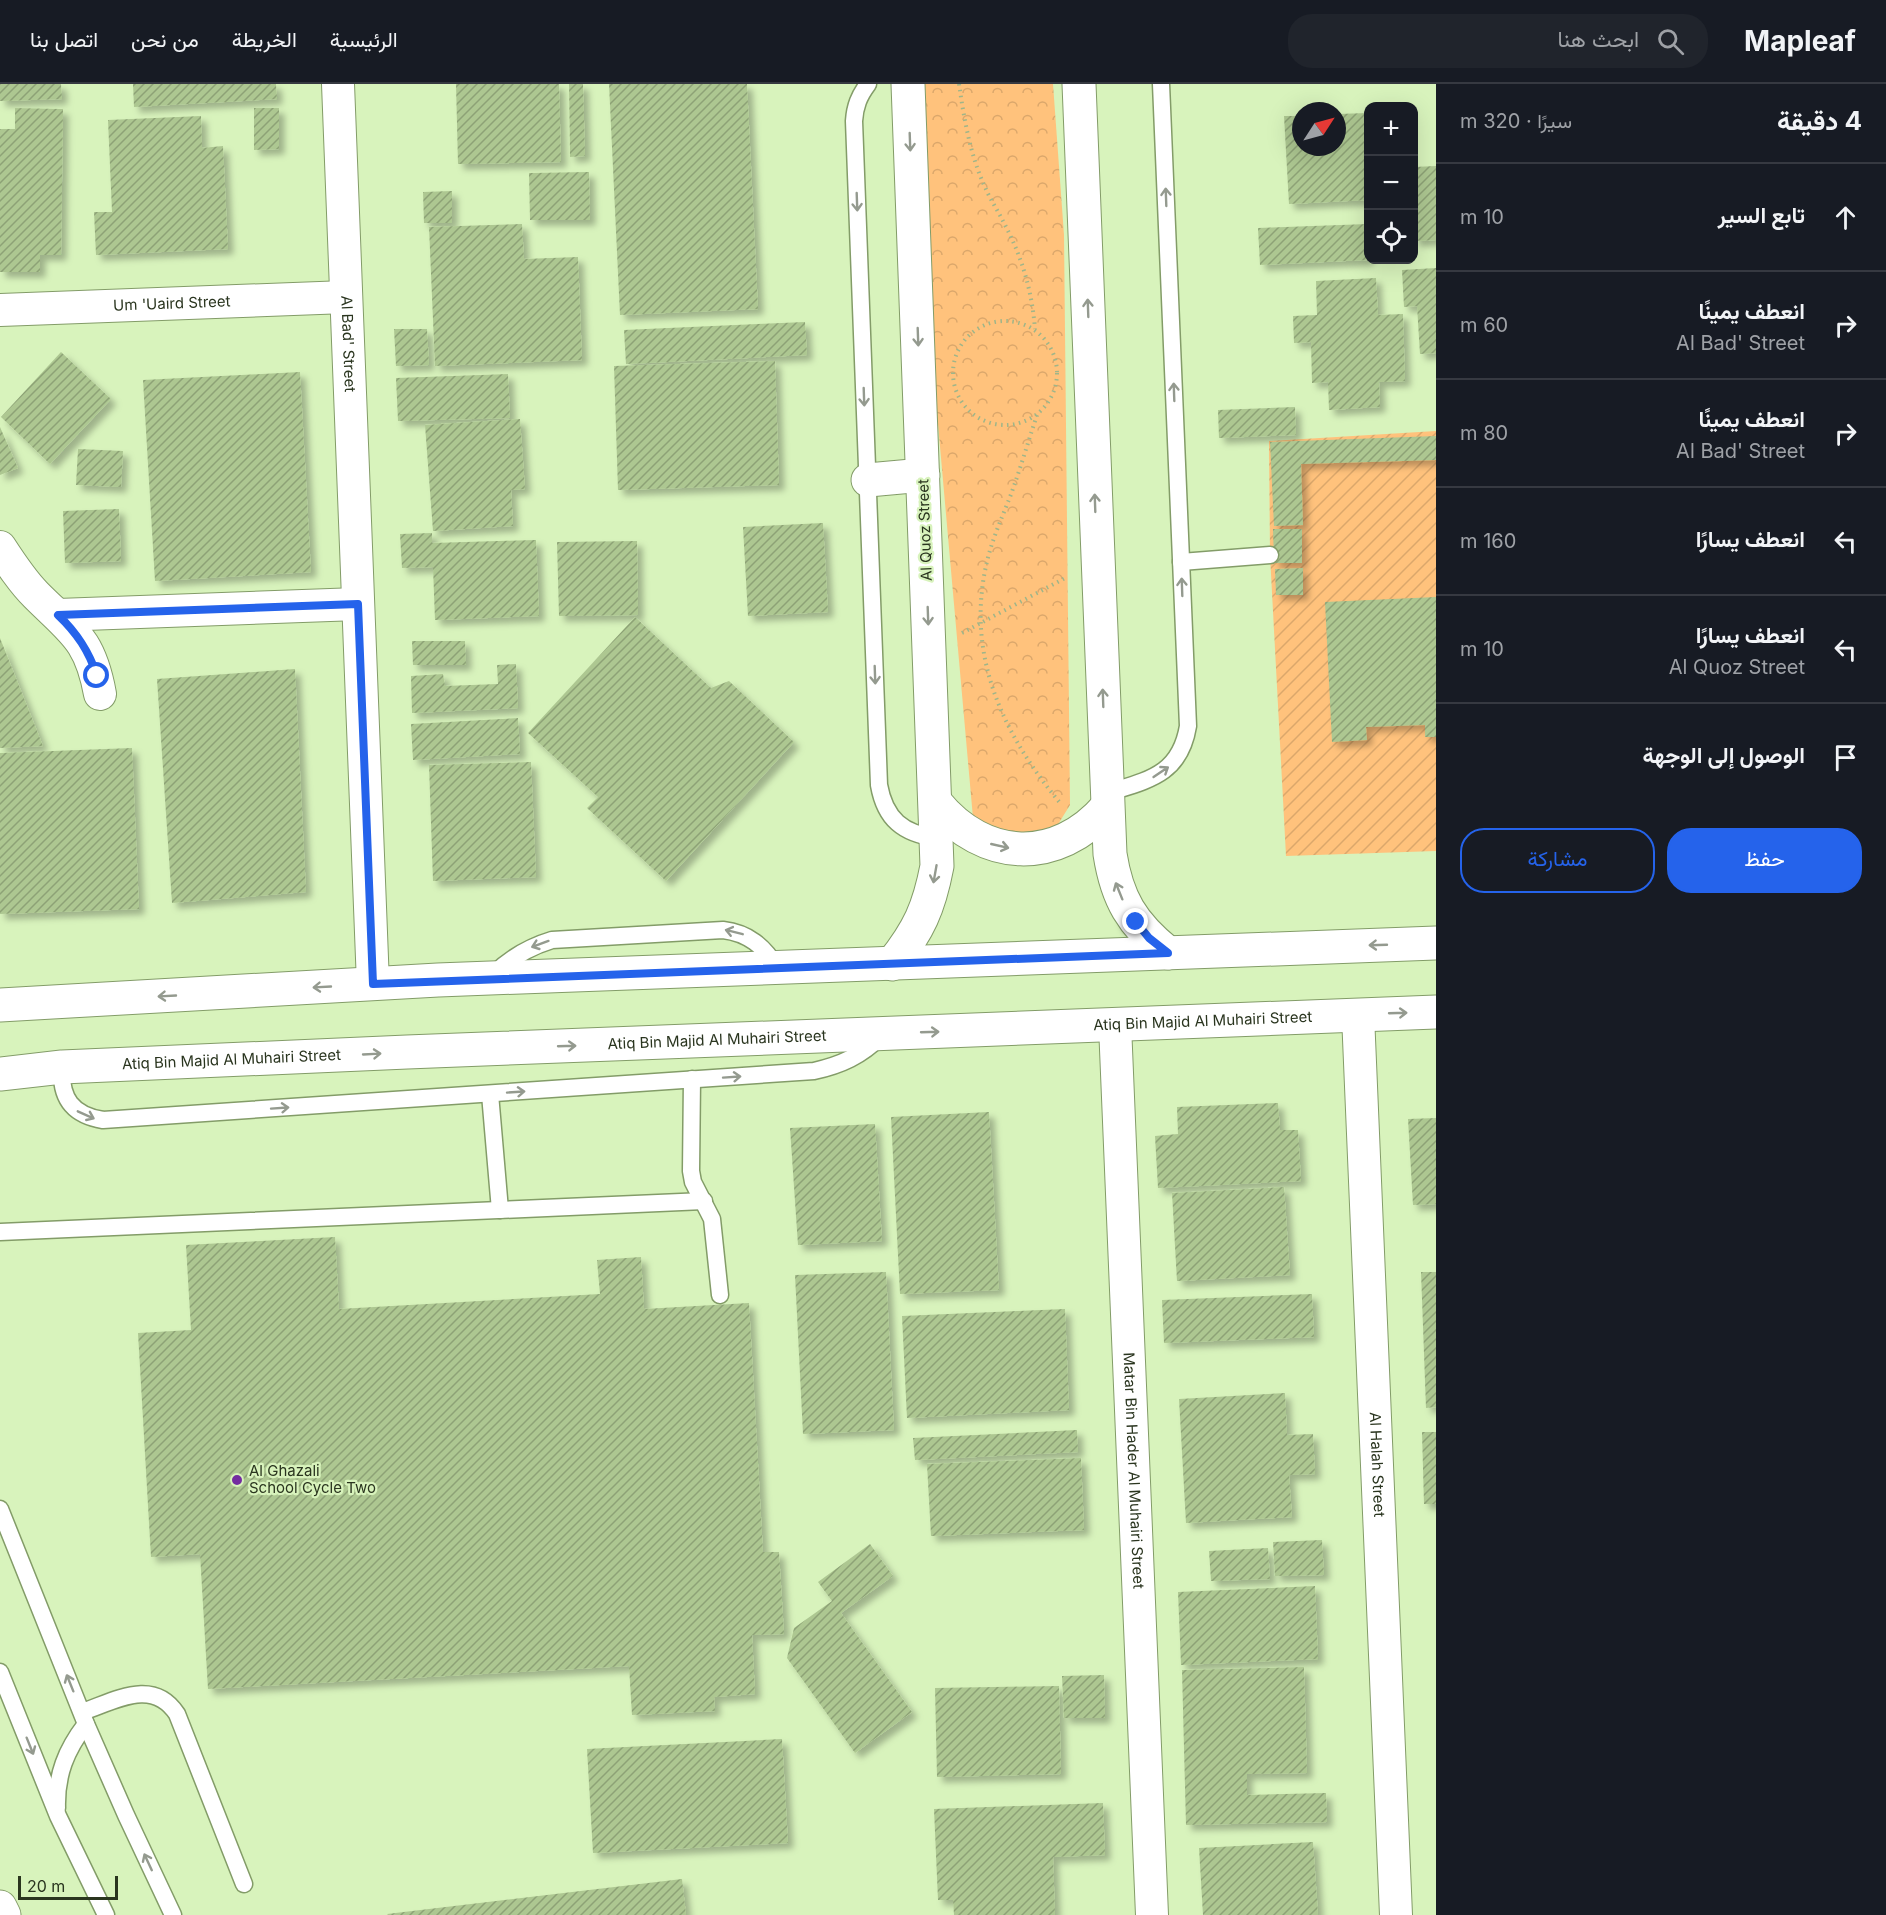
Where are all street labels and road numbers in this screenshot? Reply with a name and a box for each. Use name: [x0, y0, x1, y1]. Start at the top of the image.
street label: Um 'Uaird Street: [113, 291, 231, 315]
street label: Al Bad' Street: [337, 295, 360, 393]
street label: Al Quoz Street: [913, 479, 936, 581]
street label: Atiq Bin Majid Al Muhairi Street: [1093, 1007, 1313, 1034]
street label: Atiq Bin Majid Al Muhairi Street: [607, 1026, 827, 1053]
street label: Atiq Bin Majid Al Muhairi Street: [122, 1045, 341, 1073]
street label: Matar Bin Hader Al Muhairi Street: [1120, 1352, 1148, 1589]
street label: Al Halah Street: [1366, 1412, 1389, 1518]

